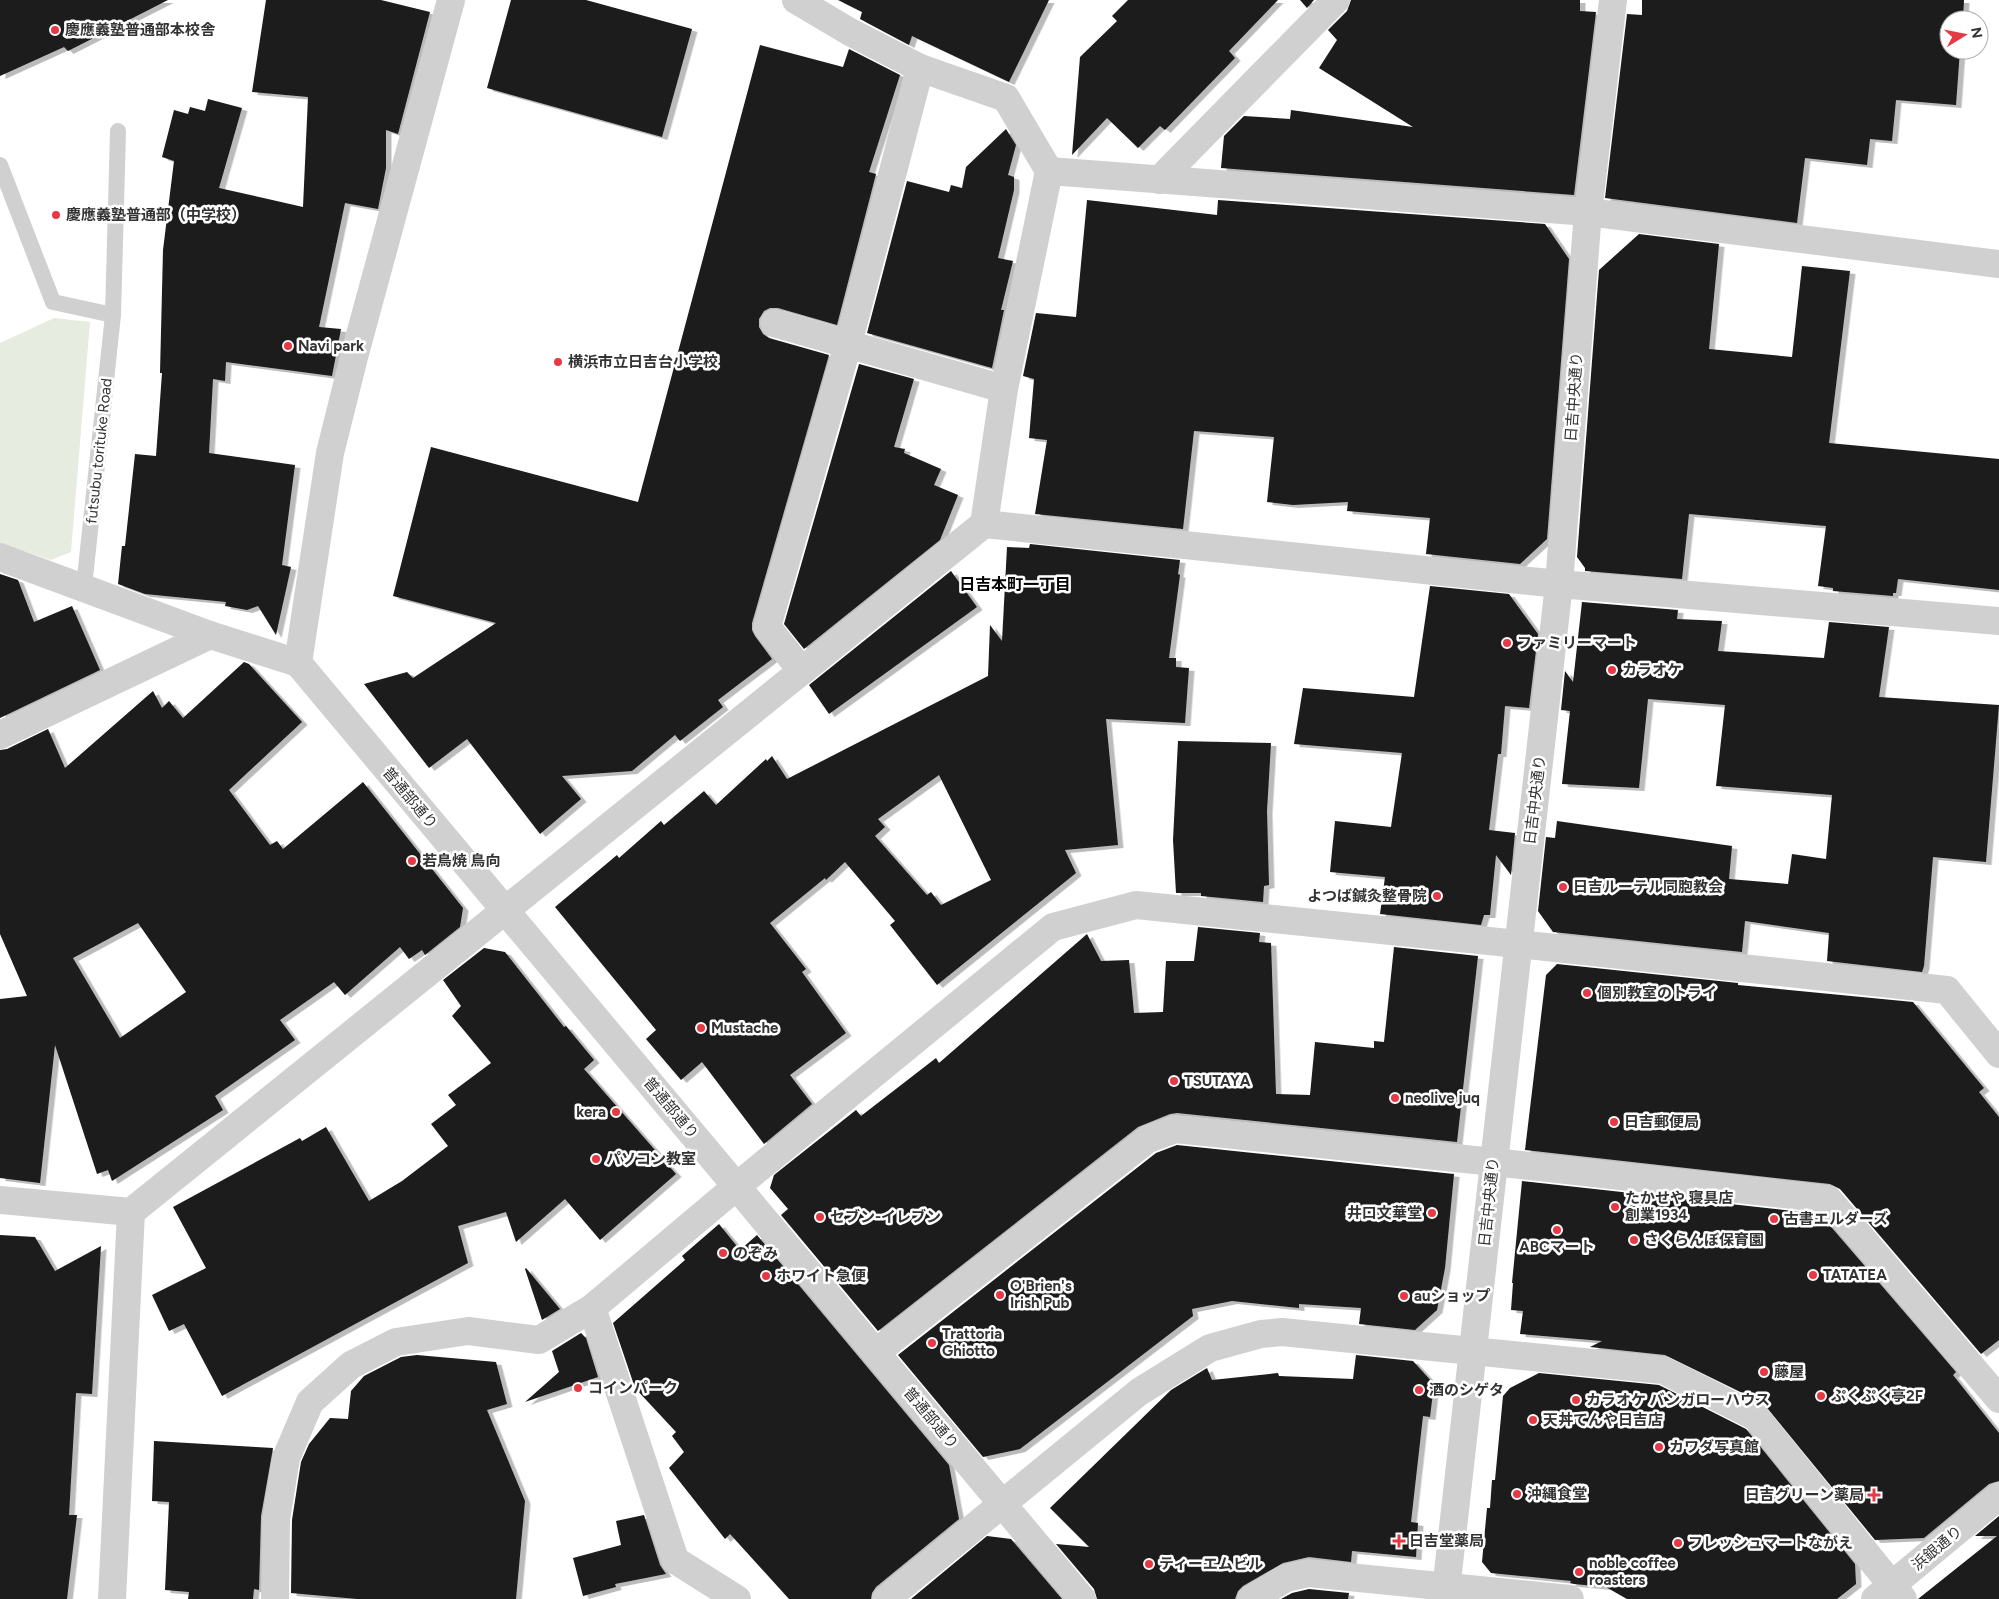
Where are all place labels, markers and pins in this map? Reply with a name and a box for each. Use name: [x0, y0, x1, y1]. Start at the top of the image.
place label: 慶應義塾普通部本校舎: [65, 21, 216, 39]
marker: 慶應義塾普通部本校舎: [49, 24, 61, 36]
place label: 慶應義塾普通部（中学校）: [66, 206, 246, 224]
marker: 慶應義塾普通部（中学校）: [50, 209, 62, 221]
place label: Navi park: [298, 337, 364, 355]
marker: Navi park: [282, 340, 294, 352]
place label: 横浜市立日吉台小学校: [568, 353, 718, 371]
marker: 横浜市立日吉台小学校: [552, 356, 564, 368]
place label: ファミリーマート: [1517, 634, 1637, 652]
marker: ファミリーマート: [1501, 637, 1513, 649]
place label: カラオケ: [1622, 661, 1682, 679]
marker: カラオケ: [1606, 664, 1618, 676]
place label: 若鳥焼 鳥向: [422, 852, 501, 870]
marker: 若鳥焼 鳥向: [406, 855, 418, 867]
place label: 日吉ルーテル同胞教会: [1573, 878, 1723, 896]
marker: 日吉ルーテル同胞教会: [1557, 881, 1569, 893]
place label: よつば鍼灸整骨院: [1307, 887, 1427, 905]
marker: よつば鍼灸整骨院: [1431, 890, 1443, 902]
place label: 個別教室のトライ: [1597, 984, 1717, 1002]
marker: 個別教室のトライ: [1581, 987, 1593, 999]
place label: Mustache: [711, 1019, 779, 1037]
marker: Mustache: [695, 1022, 707, 1034]
place label: TSUTAYA: [1184, 1072, 1251, 1090]
marker: TSUTAYA: [1168, 1075, 1180, 1087]
place label: neolive juq: [1405, 1089, 1480, 1107]
marker: neolive juq: [1389, 1092, 1401, 1104]
place label: kera: [576, 1103, 606, 1121]
marker: kera: [610, 1106, 622, 1118]
place label: 日吉郵便局: [1624, 1113, 1699, 1131]
marker: 日吉郵便局: [1608, 1116, 1620, 1128]
place label: パソコン教室: [606, 1150, 696, 1168]
marker: パソコン教室: [590, 1153, 602, 1165]
place label: たかせや 寝具店 創業1934: [1625, 1189, 1734, 1224]
marker: たかせや 寝具店 創業1934: [1609, 1201, 1621, 1213]
place label: 井口文華堂: [1347, 1204, 1422, 1222]
marker: 井口文華堂: [1426, 1207, 1438, 1219]
place label: セブン-イレブン: [830, 1208, 941, 1226]
place label: 古書エルダーズ: [1784, 1210, 1888, 1228]
marker: セブン-イレブン: [814, 1211, 826, 1223]
marker: 古書エルダーズ: [1768, 1213, 1780, 1225]
marker: ABCマート: [1551, 1224, 1563, 1236]
place label: さくらんぼ保育園: [1644, 1231, 1764, 1249]
marker: さくらんぼ保育園: [1628, 1234, 1640, 1246]
place label: ABCマート: [1519, 1238, 1595, 1256]
place label: のぞみ: [733, 1244, 778, 1262]
marker: のぞみ: [717, 1247, 729, 1259]
place label: TATATEA: [1823, 1266, 1887, 1284]
place label: ホワイト急便: [776, 1267, 866, 1285]
marker: TATATEA: [1807, 1269, 1819, 1281]
marker: ホワイト急便: [760, 1270, 772, 1282]
place label: O'Brien's Irish Pub: [1010, 1277, 1072, 1312]
place label: auショップ: [1414, 1287, 1491, 1305]
marker: O'Brien's Irish Pub: [994, 1289, 1006, 1301]
marker: auショップ: [1398, 1290, 1410, 1302]
place label: Trattoria Ghiotto: [942, 1325, 1002, 1360]
marker: Trattoria Ghiotto: [926, 1337, 938, 1349]
place label: 藤屋: [1774, 1363, 1804, 1381]
marker: 藤屋: [1758, 1366, 1770, 1378]
place label: コインパーク: [588, 1379, 678, 1397]
place label: 酒のシゲタ: [1429, 1381, 1504, 1399]
marker: コインパーク: [572, 1382, 584, 1394]
marker: 酒のシゲタ: [1413, 1384, 1425, 1396]
place label: ぷくぷく亭2F: [1831, 1387, 1923, 1405]
marker: ぷくぷく亭2F: [1815, 1390, 1827, 1402]
place label: カラオケ バンガローハウス: [1586, 1391, 1770, 1409]
marker: カラオケ バンガローハウス: [1570, 1394, 1582, 1406]
place label: 天丼てんや日吉店: [1543, 1411, 1663, 1429]
marker: 天丼てんや日吉店: [1527, 1414, 1539, 1426]
place label: カワダ写真館: [1669, 1438, 1759, 1456]
marker: カワダ写真館: [1653, 1441, 1665, 1453]
place label: 沖縄食堂: [1527, 1485, 1587, 1503]
place label: 日吉グリーン薬局: [1745, 1486, 1864, 1504]
marker: 沖縄食堂: [1511, 1488, 1523, 1500]
marker: 日吉グリーン薬局: [1868, 1489, 1880, 1501]
place label: 日吉堂薬局: [1409, 1532, 1484, 1550]
place label: フレッシュマートながえ: [1688, 1534, 1853, 1552]
marker: 日吉堂薬局: [1393, 1535, 1405, 1547]
marker: フレッシュマートながえ: [1672, 1537, 1684, 1549]
place label: noble coffee roasters: [1589, 1554, 1677, 1589]
place label: ティーエムビル: [1159, 1555, 1263, 1573]
marker: ティーエムビル: [1143, 1558, 1155, 1570]
marker: noble coffee roasters: [1573, 1566, 1585, 1578]

